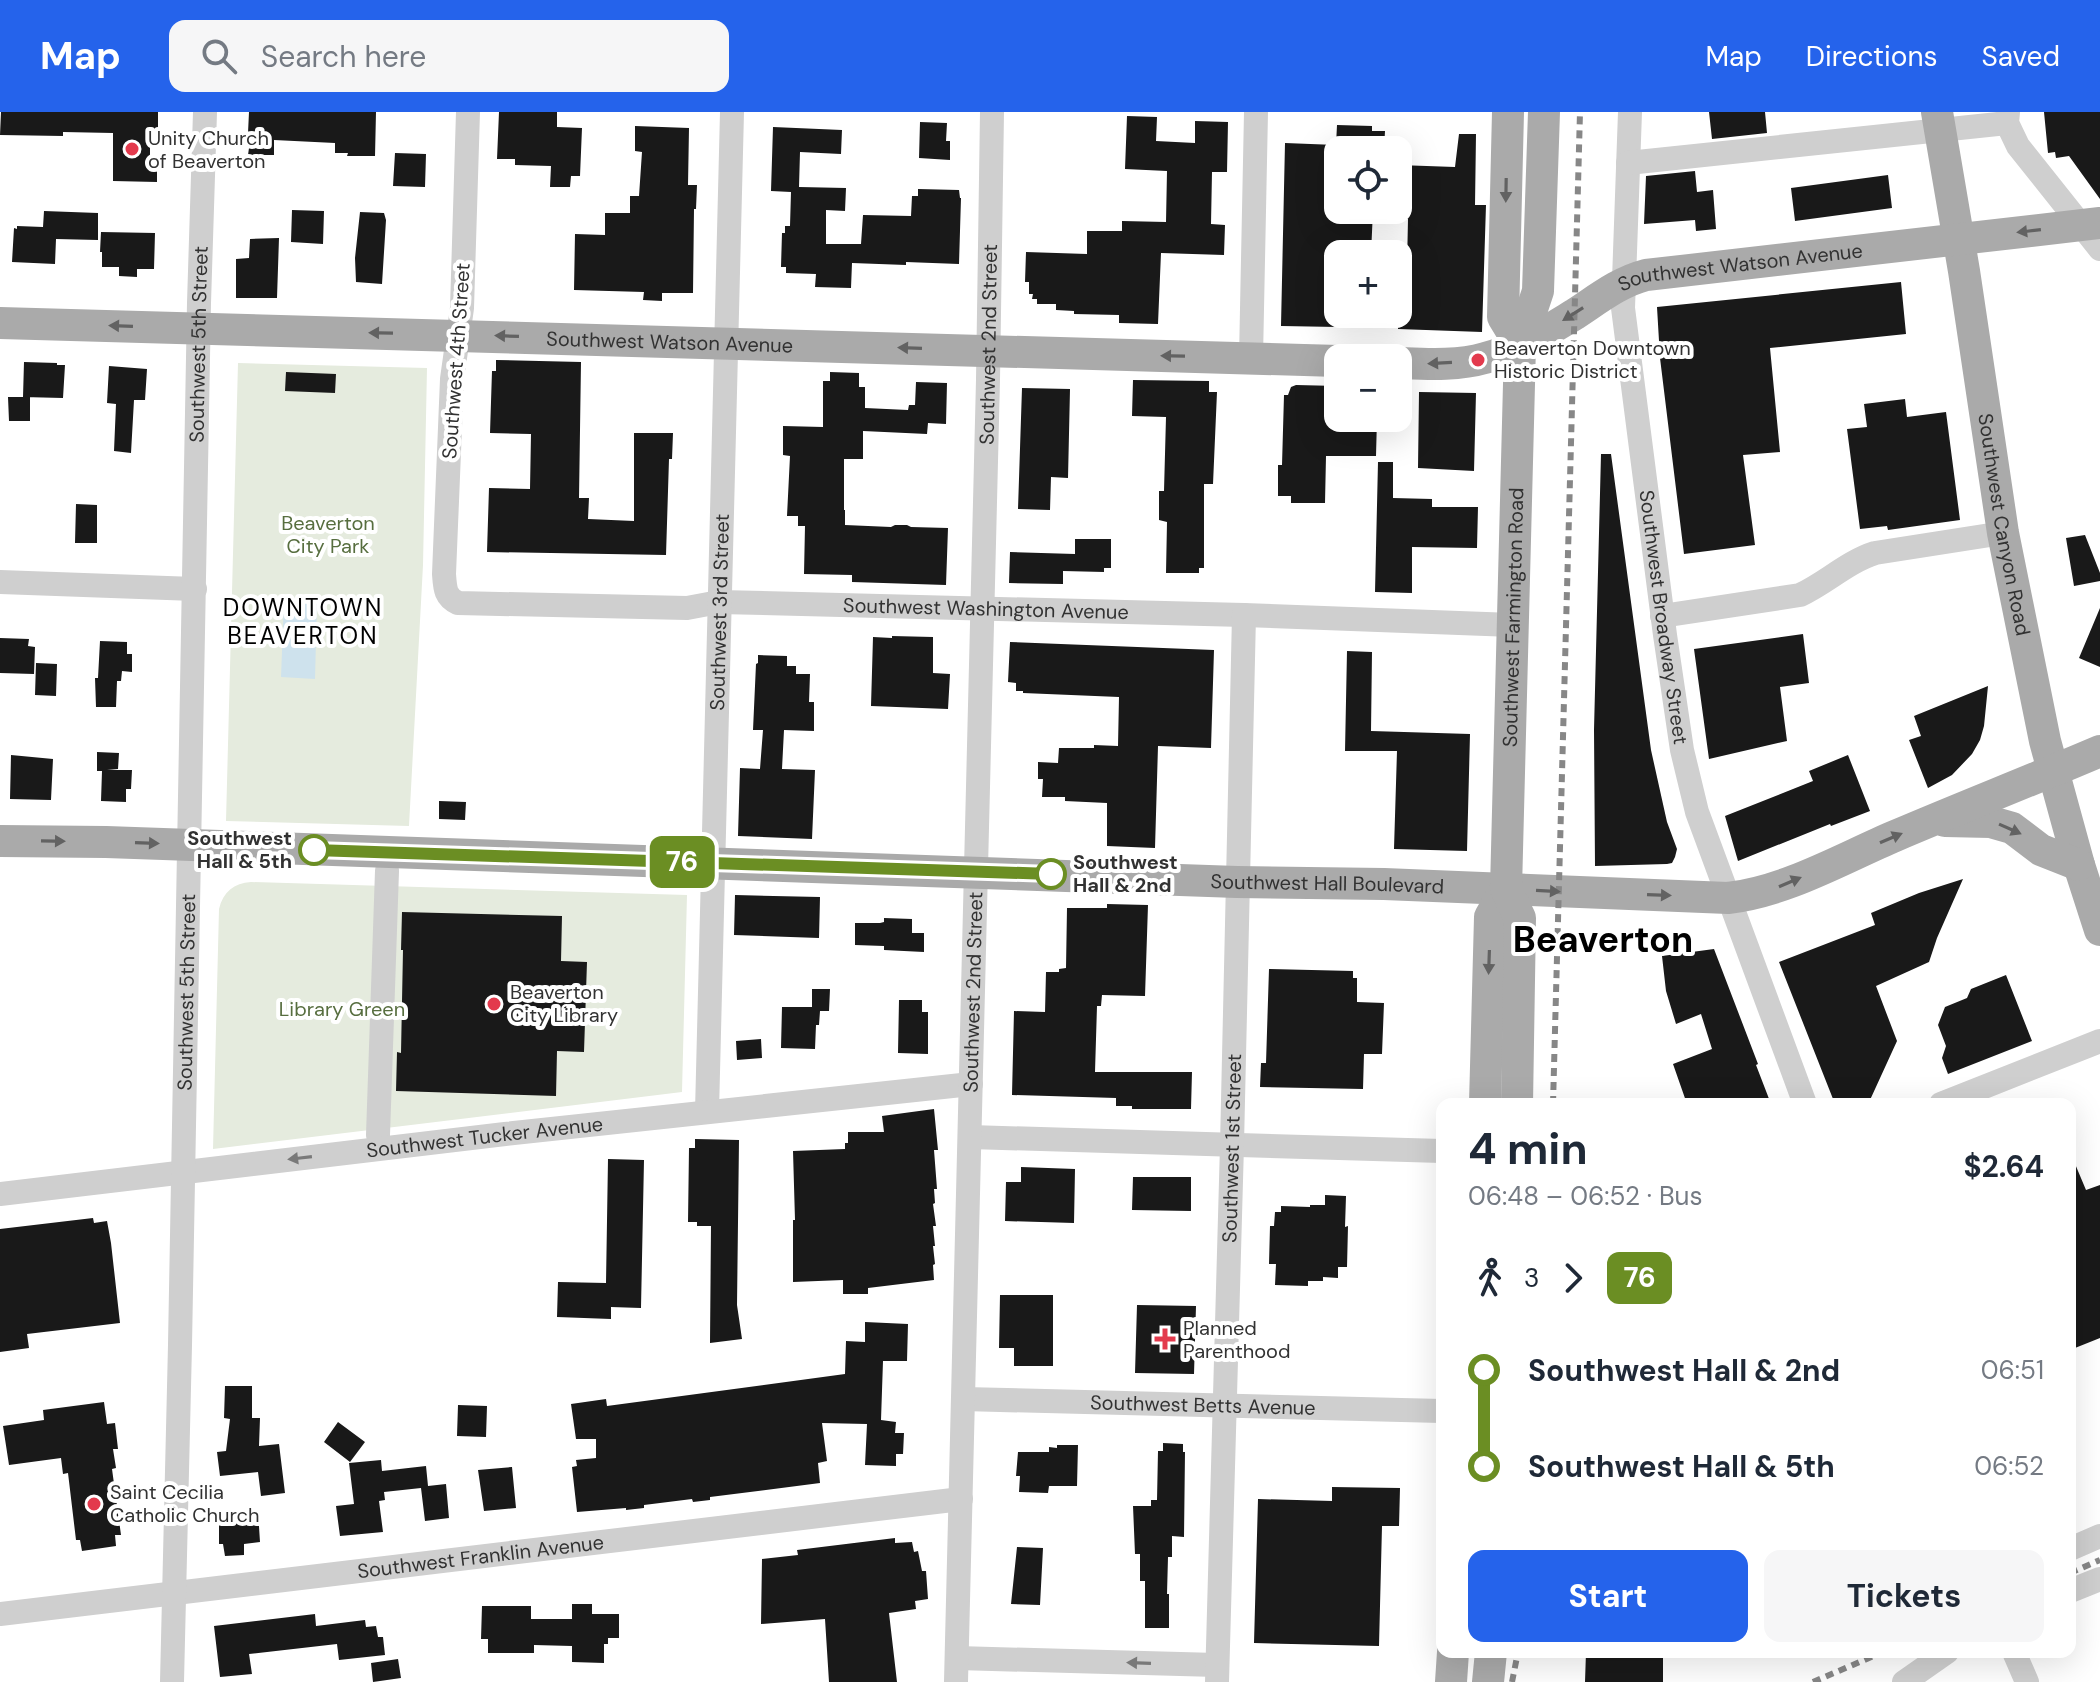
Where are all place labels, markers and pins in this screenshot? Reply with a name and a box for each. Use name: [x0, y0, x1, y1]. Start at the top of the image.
place label: Unity Church of Beaverton: [148, 125, 269, 174]
marker: Unity Church of Beaverton: [123, 140, 141, 158]
place label: Beaverton Downtown Historic District: [1494, 335, 1691, 384]
marker: Beaverton Downtown Historic District: [1469, 351, 1487, 369]
place label: Southwest Hall & 5th: [187, 825, 292, 874]
marker: Southwest Hall & 5th: [299, 835, 329, 865]
place label: Southwest Hall & 2nd: [1073, 849, 1178, 898]
marker: Southwest Hall & 2nd: [1036, 859, 1066, 889]
place label: Beaverton City Library: [510, 979, 618, 1028]
marker: Beaverton City Library: [485, 995, 503, 1013]
place label: Planned Parenthood: [1183, 1315, 1290, 1364]
marker: Planned Parenthood: [1154, 1328, 1176, 1350]
place label: Saint Cecilia Catholic Church: [110, 1479, 259, 1528]
marker: Saint Cecilia Catholic Church: [85, 1495, 103, 1513]

